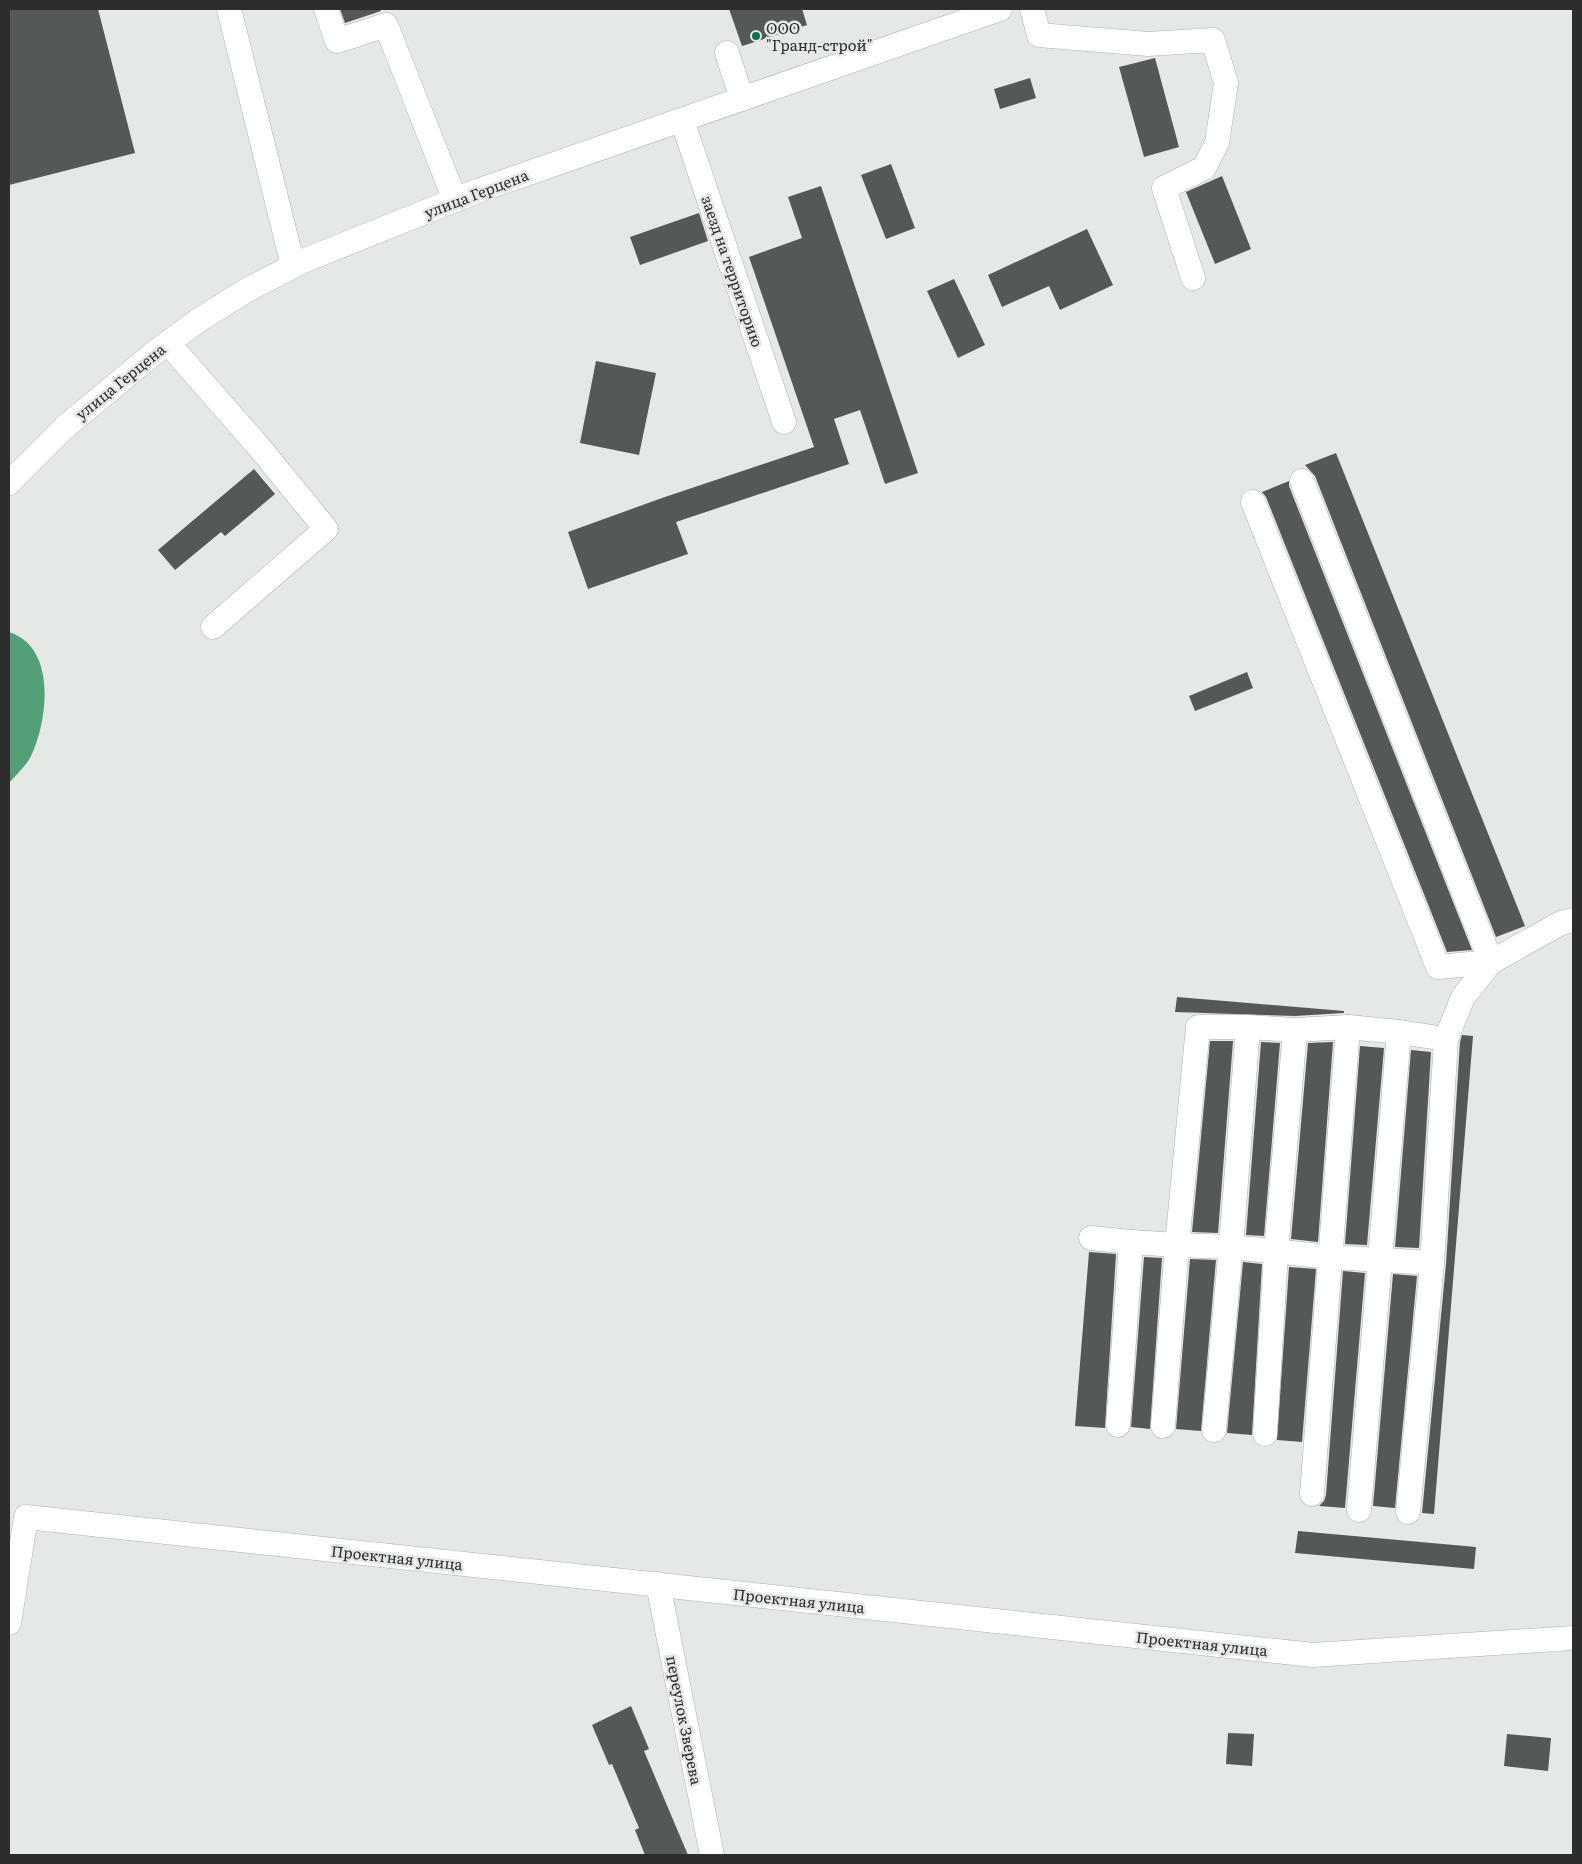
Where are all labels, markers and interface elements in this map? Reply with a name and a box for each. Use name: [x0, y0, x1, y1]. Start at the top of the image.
place label: ООО "Гранд-строй": [766, 16, 873, 56]
marker: ООО "Гранд-строй": [750, 30, 762, 42]
street label: улица Герцена: [421, 162, 532, 223]
street label: заезд на территорию: [696, 192, 770, 350]
street label: улица Герцена: [70, 337, 171, 425]
street label: Проектная улица: [330, 1539, 465, 1575]
street label: Проектная улица: [732, 1582, 867, 1618]
street label: Проектная улица: [1135, 1625, 1270, 1661]
street label: переулок Зверева: [661, 1653, 709, 1788]

